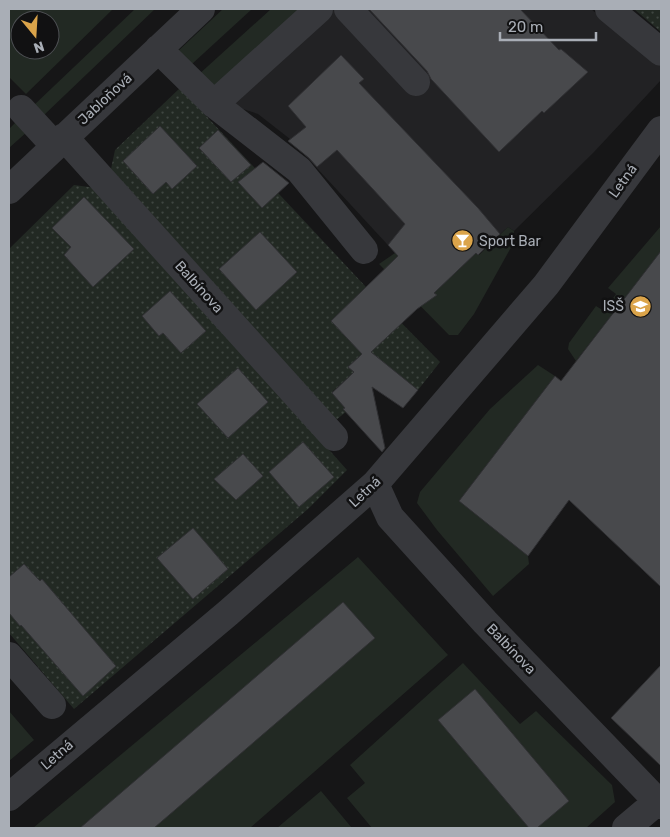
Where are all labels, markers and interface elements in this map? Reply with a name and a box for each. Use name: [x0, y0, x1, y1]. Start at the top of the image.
north arrow: [10, 10, 60, 60]
scale bar: [500, 10, 596, 42]
text: 20 m: [508, 18, 543, 36]
text: N: [31, 37, 46, 57]
street label: Jabloňová: [74, 70, 136, 128]
street label: Letná: [605, 161, 641, 201]
bar icon: Sport Bar: [451, 229, 475, 253]
place label: Sport Bar: [479, 233, 541, 250]
street label: Balbínova: [171, 258, 227, 316]
school or university icon: ISŠ: [628, 294, 652, 318]
place label: ISŠ: [603, 297, 624, 315]
street label: Letná: [346, 473, 384, 511]
street label: Balbínova: [483, 620, 539, 678]
street label: Letná: [37, 736, 77, 774]

